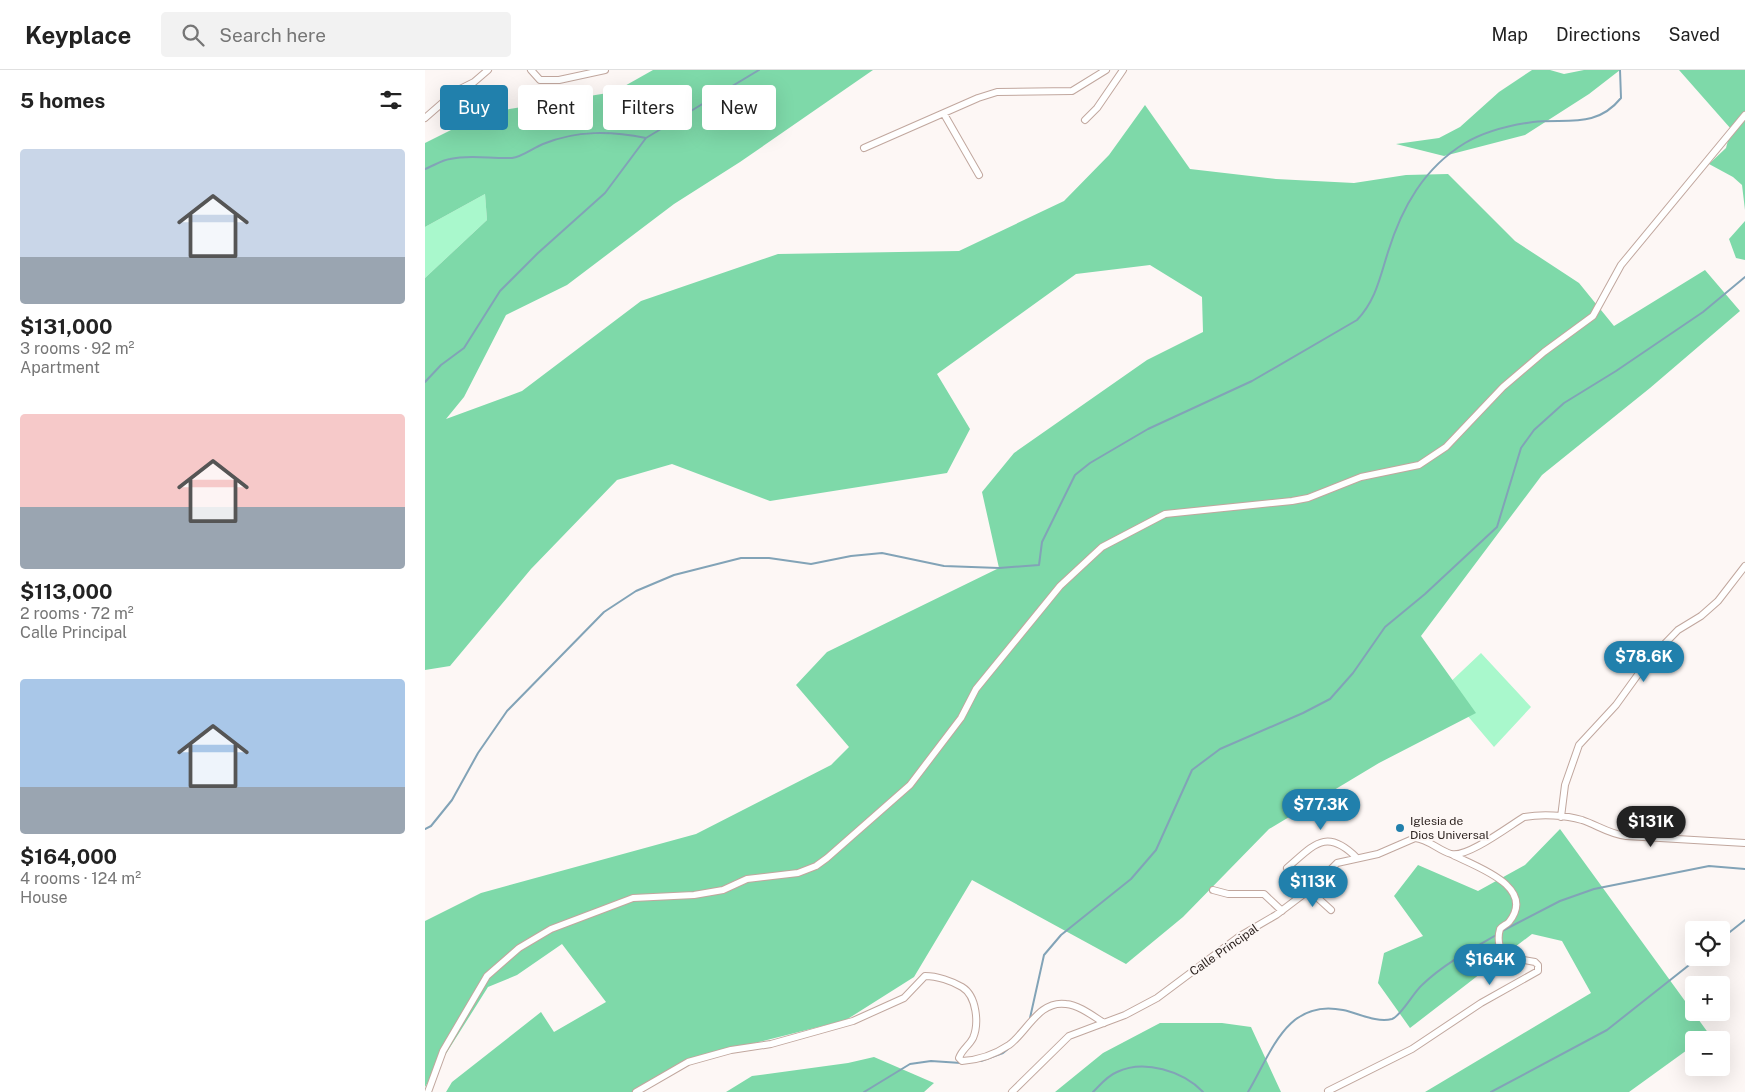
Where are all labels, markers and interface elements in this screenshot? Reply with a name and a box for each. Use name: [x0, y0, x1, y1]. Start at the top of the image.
search box: [161, 12, 511, 57]
text: Keyplace: [25, 21, 131, 49]
icon: search: [179, 21, 207, 49]
text: Search here: [219, 24, 326, 46]
text: Map: [1491, 24, 1528, 45]
text: Directions: [1556, 24, 1641, 45]
text: Saved: [1669, 24, 1720, 45]
chip: Buy: [440, 85, 508, 130]
chip: Rent: [518, 85, 593, 130]
chip: Filters: [603, 85, 692, 130]
chip: New: [702, 85, 776, 130]
icon: filters: [377, 86, 405, 114]
text: 5 homes: [20, 88, 105, 113]
icon: home: [168, 181, 258, 271]
text: $131,000: [20, 314, 113, 339]
text: 3 rooms · 92 m²: [20, 339, 134, 358]
text: Apartment: [20, 358, 100, 377]
icon: home: [168, 446, 258, 536]
text: $113,000: [20, 579, 113, 604]
text: 2 rooms · 72 m²: [20, 604, 134, 623]
text: Calle Principal: [20, 623, 127, 642]
pin: $78.6K: [1603, 640, 1685, 683]
text: $78.6K: [1615, 647, 1673, 666]
icon: home: [168, 711, 258, 801]
pin: $77.3K: [1280, 788, 1362, 831]
text: $77.3K: [1293, 795, 1349, 814]
pin: $131K: [1616, 806, 1686, 848]
text: $131K: [1628, 812, 1674, 831]
place label: Iglesia de Dios Universal: [1410, 814, 1489, 842]
marker: Iglesia de Dios Universal: [1394, 822, 1406, 834]
text: $164,000: [20, 844, 117, 869]
pin: $113K: [1278, 866, 1348, 908]
text: 4 rooms · 124 m²: [20, 869, 141, 888]
text: $113K: [1290, 872, 1336, 891]
text: House: [20, 888, 68, 907]
street label: Calle Principal: [1187, 921, 1261, 979]
map controls: [1685, 921, 1730, 1076]
button: locate: [1685, 921, 1730, 966]
pin: $164K: [1455, 944, 1525, 986]
text: $164K: [1465, 950, 1515, 969]
button: +: [1685, 976, 1730, 1021]
button: −: [1685, 1031, 1730, 1076]

